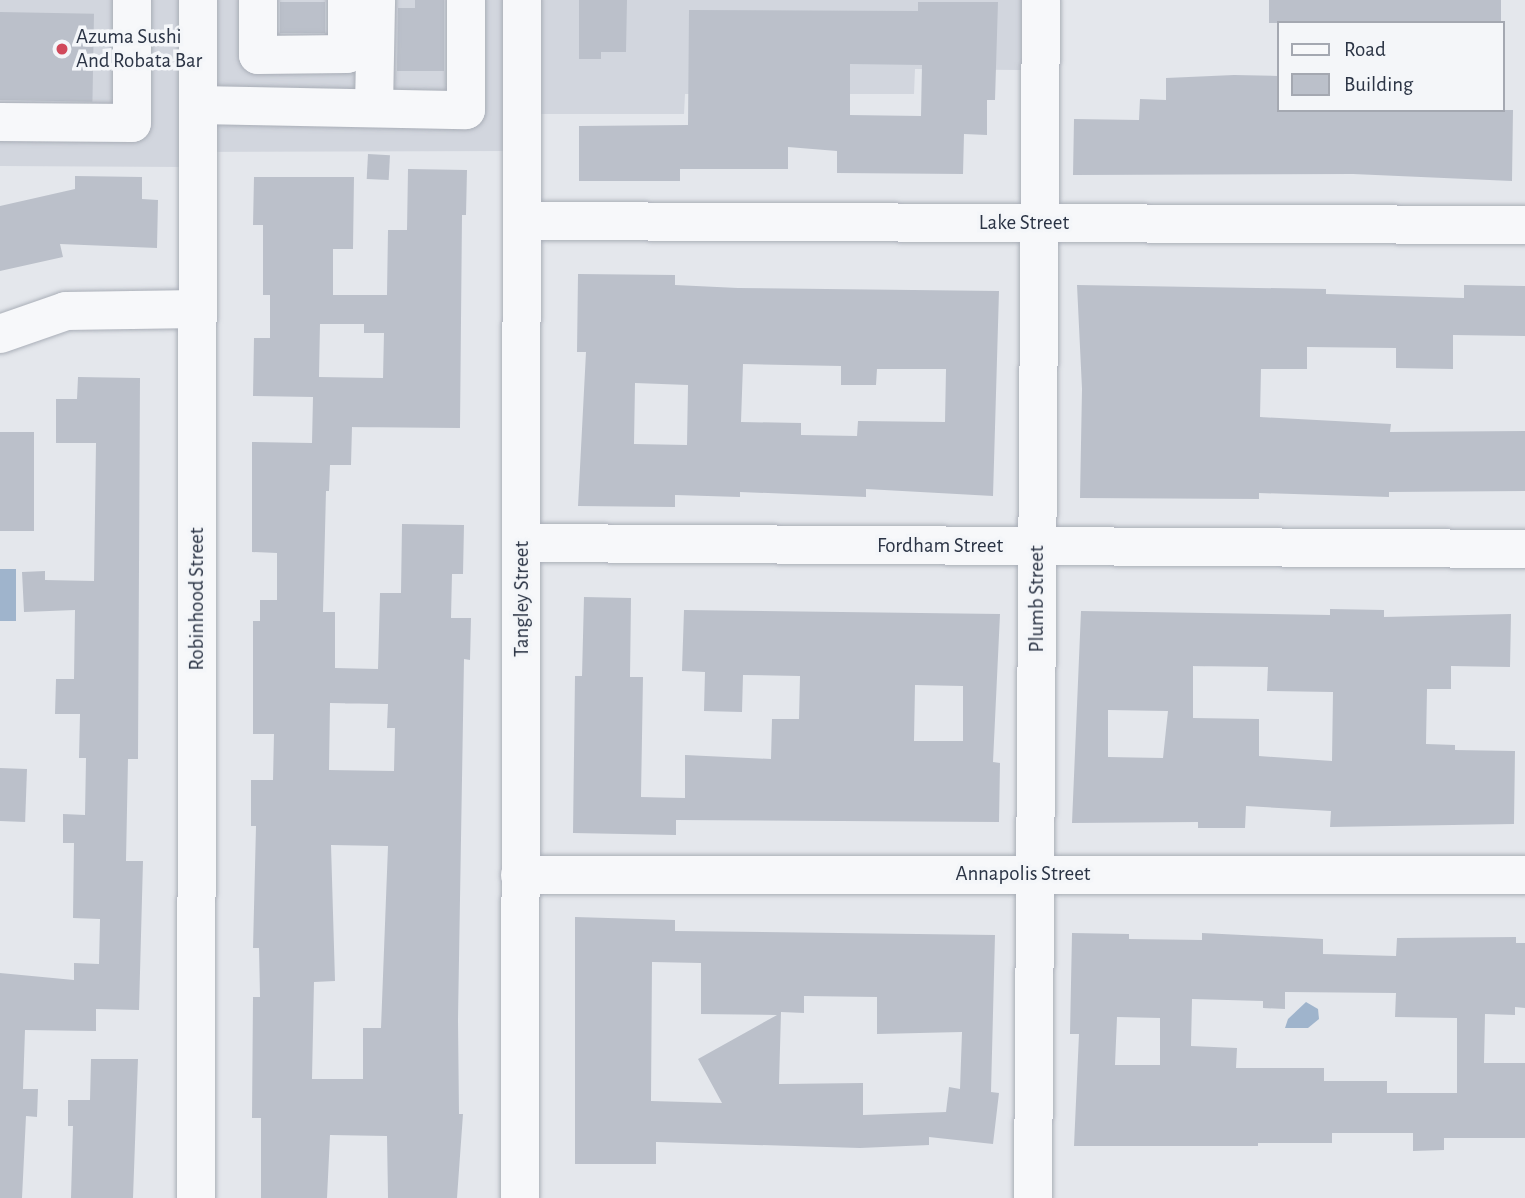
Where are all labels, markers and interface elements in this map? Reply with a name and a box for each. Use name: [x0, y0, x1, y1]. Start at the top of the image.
legend: [1276, 21, 1504, 112]
place label: Azuma Sushi And Robata Bar: [76, 24, 202, 74]
text: Road: [1344, 39, 1386, 60]
marker: Azuma Sushi And Robata Bar: [54, 41, 70, 57]
text: Building: [1344, 74, 1413, 95]
street label: Lake Street: [979, 210, 1069, 236]
street label: Robinhood Street: [184, 527, 210, 671]
street label: Fordham Street: [877, 533, 1003, 559]
street label: Tangley Street: [509, 541, 535, 657]
street label: Plumb Street: [1024, 545, 1050, 653]
street label: Annapolis Street: [955, 861, 1091, 887]

